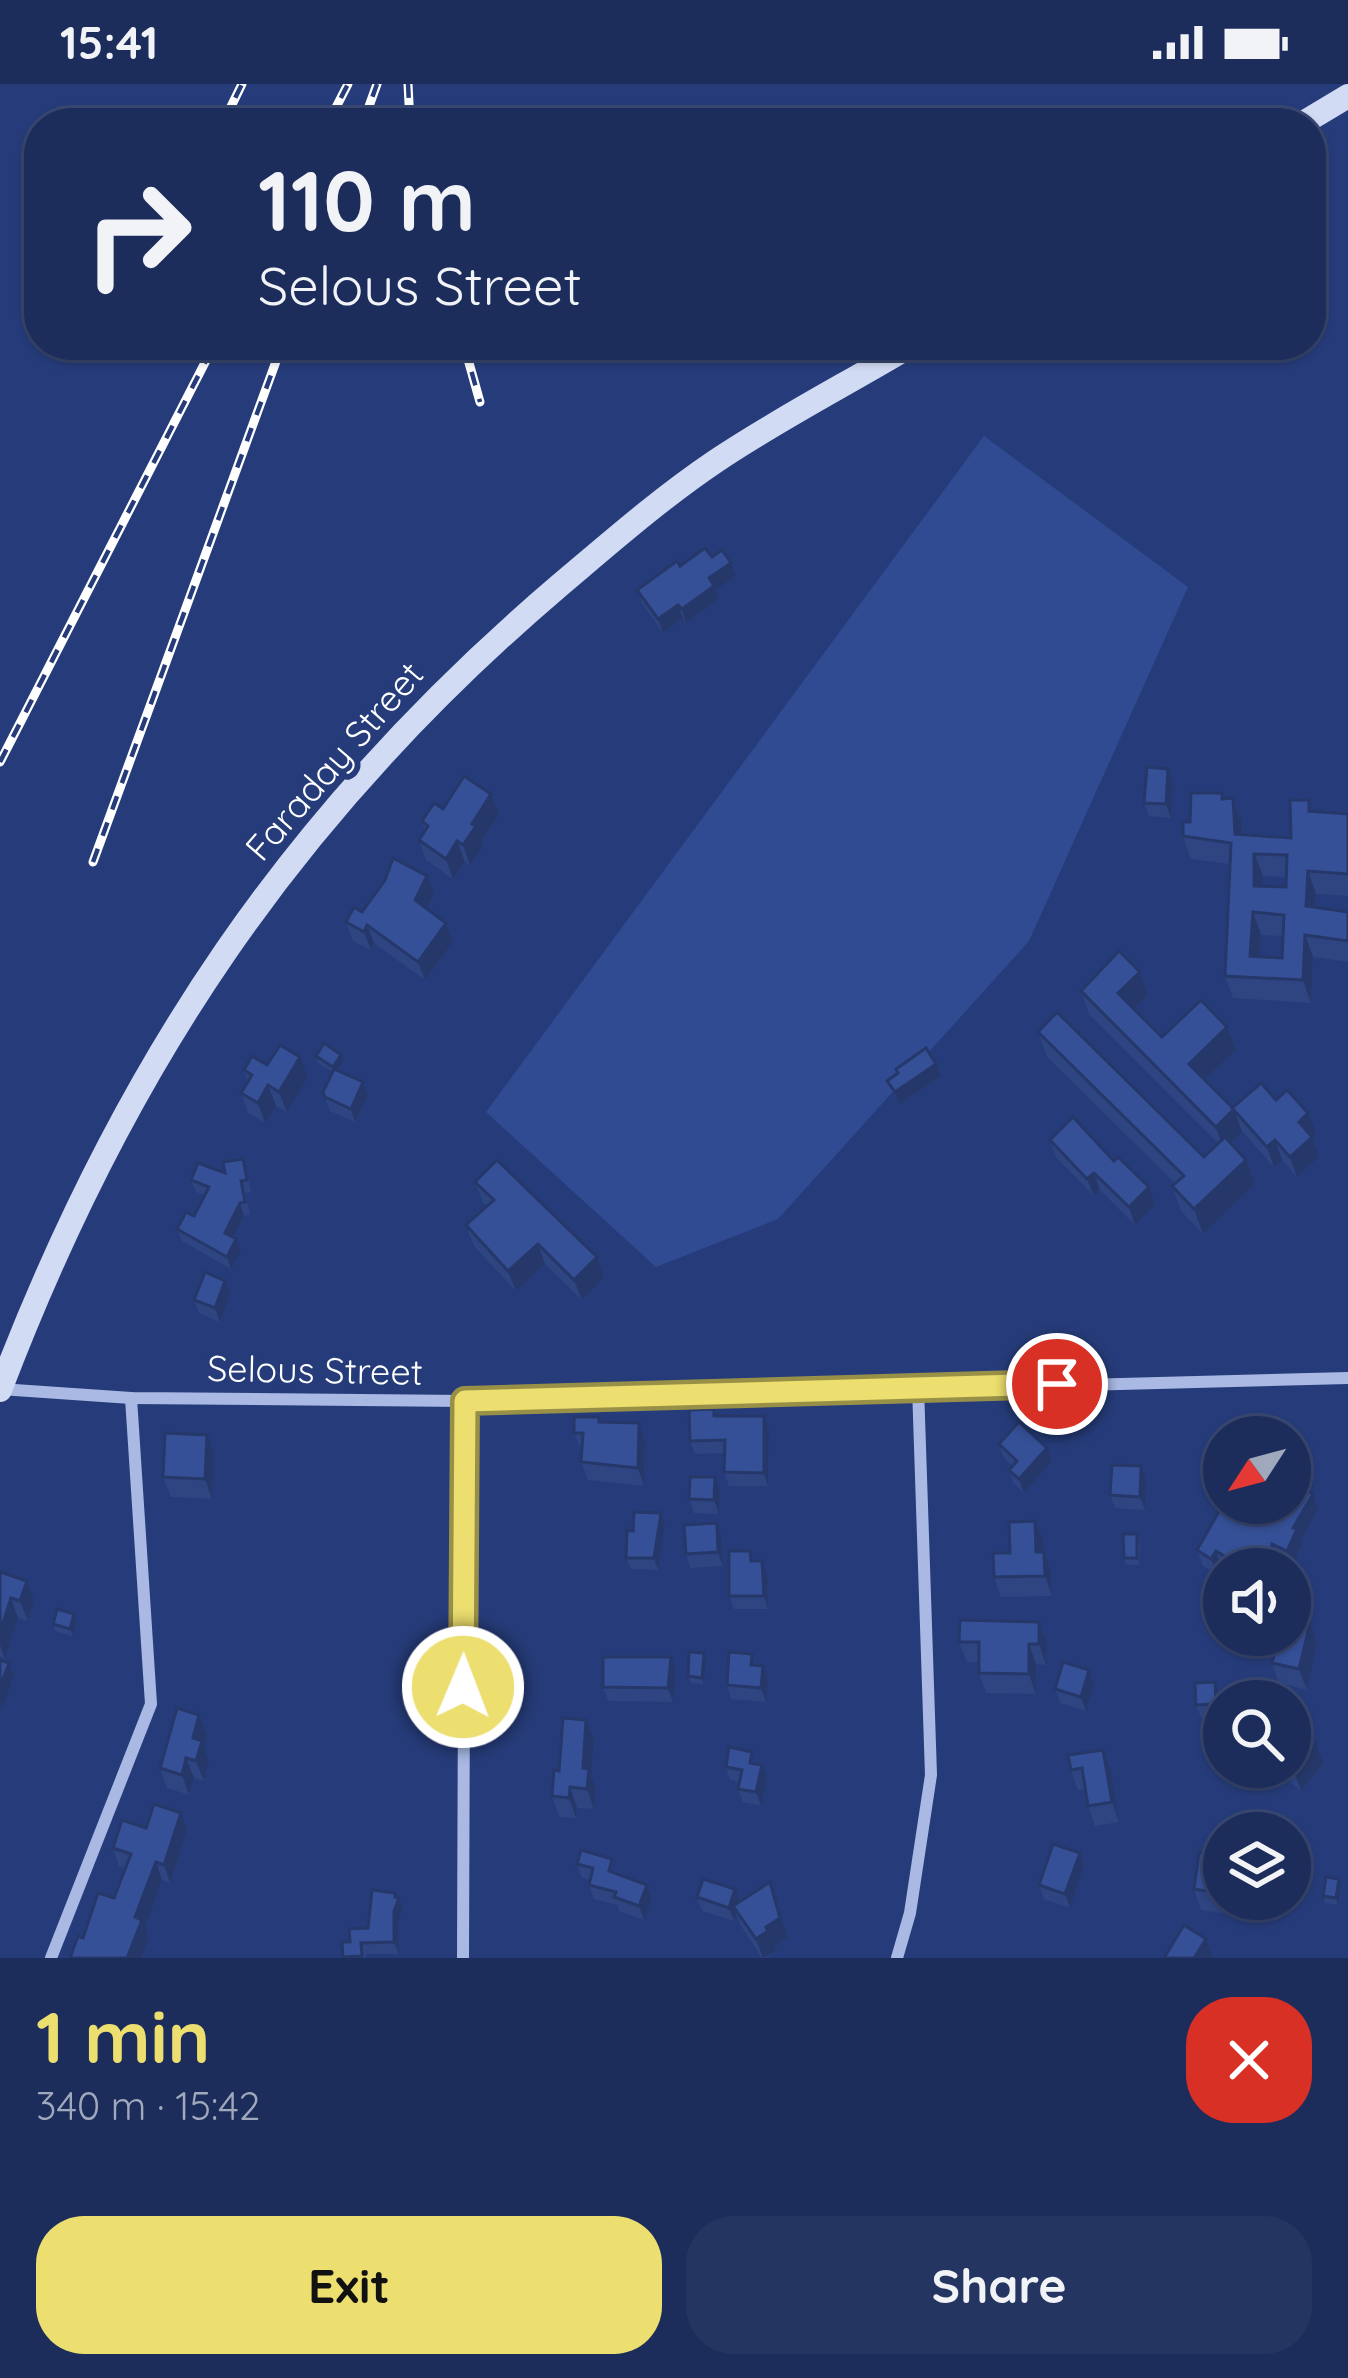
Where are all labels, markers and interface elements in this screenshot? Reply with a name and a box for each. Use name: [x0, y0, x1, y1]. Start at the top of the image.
text: 15:41: [60, 14, 158, 70]
text: 110 m: [258, 147, 476, 252]
icon: right: [60, 156, 216, 312]
text: Selous Street: [258, 251, 582, 319]
street label: Faraday Street: [235, 652, 432, 869]
pin: [1006, 1333, 1108, 1435]
street label: Selous Street: [207, 1345, 423, 1394]
icon: arrive: [1024, 1351, 1090, 1417]
north arrow: [1203, 1416, 1311, 1524]
map controls: [1203, 1416, 1311, 1920]
button: sound: [1203, 1548, 1311, 1656]
position arrow: [400, 1624, 526, 1750]
button: search: [1203, 1680, 1311, 1788]
button: layers: [1203, 1812, 1311, 1920]
text: 1 min: [36, 1991, 210, 2081]
button: close: [1186, 1997, 1312, 2123]
text: 340 m · 15:42: [36, 2081, 260, 2130]
button: Exit: [36, 2216, 662, 2354]
button: Share: [686, 2216, 1312, 2354]

